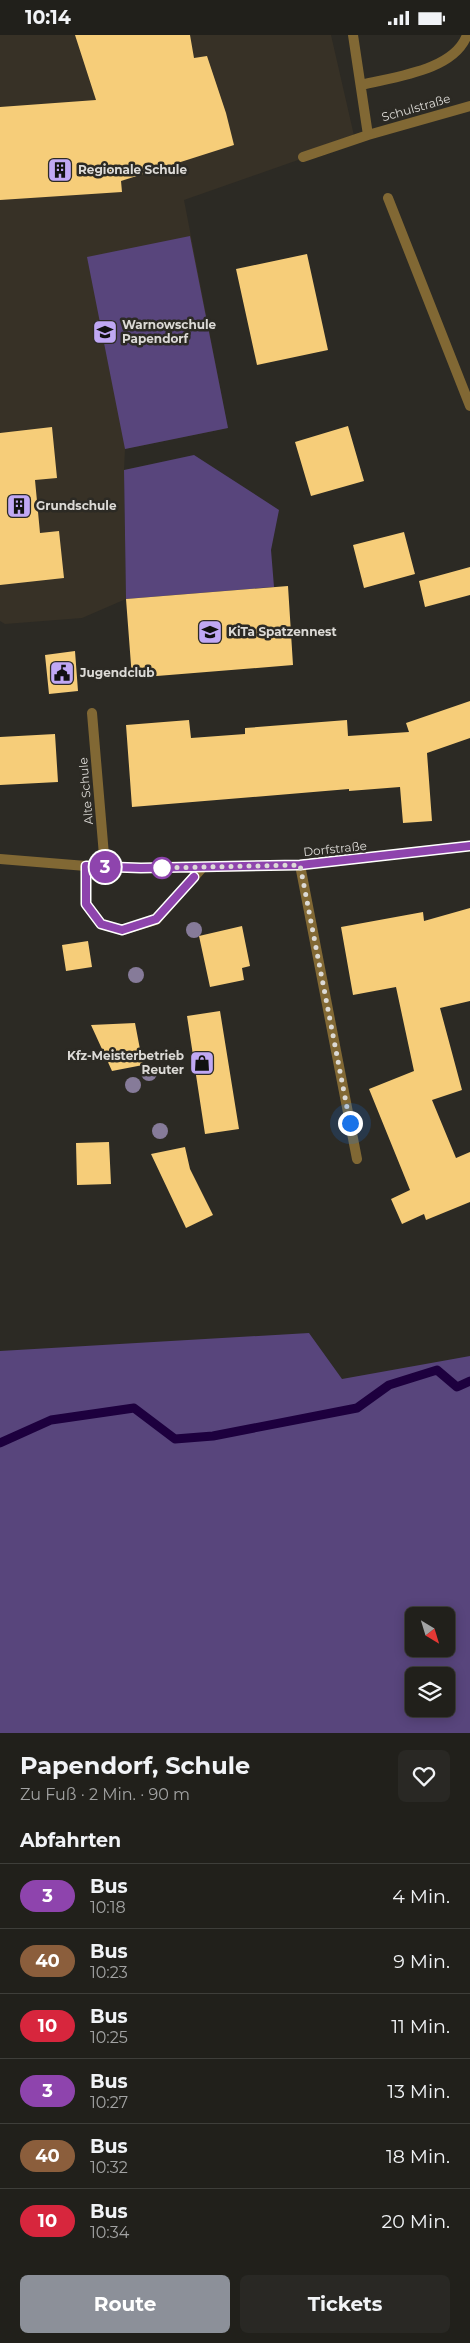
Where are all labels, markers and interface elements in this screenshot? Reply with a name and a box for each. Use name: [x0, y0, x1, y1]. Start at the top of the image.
text: 10:14: [25, 6, 71, 29]
street label: Schulstraße: [380, 91, 452, 124]
building icon: Regionale Schule: [47, 157, 73, 183]
place label: Regionale Schule: [78, 162, 187, 177]
place label: Warnowschule Papendorf: [122, 317, 217, 346]
school or university icon: Warnowschule Papendorf: [92, 319, 118, 345]
building icon: Grundschule: [6, 493, 32, 519]
place label: Grundschule: [36, 498, 117, 513]
school or university icon: KiTa Spatzennest: [197, 619, 223, 645]
place label: KiTa Spatzennest: [228, 624, 337, 639]
public building icon: Jugendclub: [49, 660, 75, 686]
place label: Jugendclub: [79, 665, 155, 680]
street label: Alte Schule: [75, 757, 96, 825]
street label: Dorfstraße: [302, 838, 367, 859]
line badge: 3: [89, 851, 121, 883]
text: 3: [100, 856, 110, 878]
unlabelled marker: [151, 857, 173, 879]
place label: Kfz-Meisterbetrieb Reuter: [67, 1048, 184, 1077]
shop icon: Kfz-Meisterbetrieb Reuter: [189, 1050, 215, 1076]
your location: [338, 1111, 363, 1136]
north arrow: [405, 1607, 455, 1657]
map controls: [405, 1607, 455, 1717]
button: layers: [405, 1667, 455, 1717]
button: heart: [398, 1750, 450, 1802]
text: Papendorf, Schule: [20, 1751, 250, 1780]
text: Zu Fuß · 2 Min. · 90 m: [20, 1785, 190, 1804]
text: Abfahrten: [20, 1829, 121, 1852]
text: Bus: [90, 1875, 128, 1898]
text: 3: [42, 1885, 53, 1907]
text: 4 Min.: [392, 1885, 450, 1908]
text: 10:18: [90, 1898, 126, 1917]
text: Bus: [90, 1940, 128, 1963]
text: 40: [35, 1950, 60, 1972]
text: 9 Min.: [393, 1950, 450, 1973]
text: 10:23: [90, 1963, 128, 1982]
text: Bus: [90, 2005, 128, 2028]
text: 10: [38, 2015, 57, 2037]
text: 11 Min.: [391, 2015, 450, 2038]
text: 10:25: [90, 2028, 128, 2047]
text: Bus: [90, 2070, 128, 2093]
text: 3: [42, 2080, 53, 2102]
text: 13 Min.: [387, 2080, 450, 2103]
text: 10:27: [90, 2093, 128, 2112]
text: Bus: [90, 2135, 128, 2158]
text: 40: [35, 2145, 60, 2167]
text: 18 Min.: [386, 2145, 450, 2168]
text: 10:32: [90, 2158, 128, 2177]
text: Bus: [90, 2200, 128, 2223]
text: 10: [38, 2210, 57, 2232]
text: 20 Min.: [382, 2210, 450, 2233]
text: 10:34: [90, 2223, 129, 2242]
button: Route: [20, 2275, 230, 2333]
button: Tickets: [240, 2275, 450, 2333]

